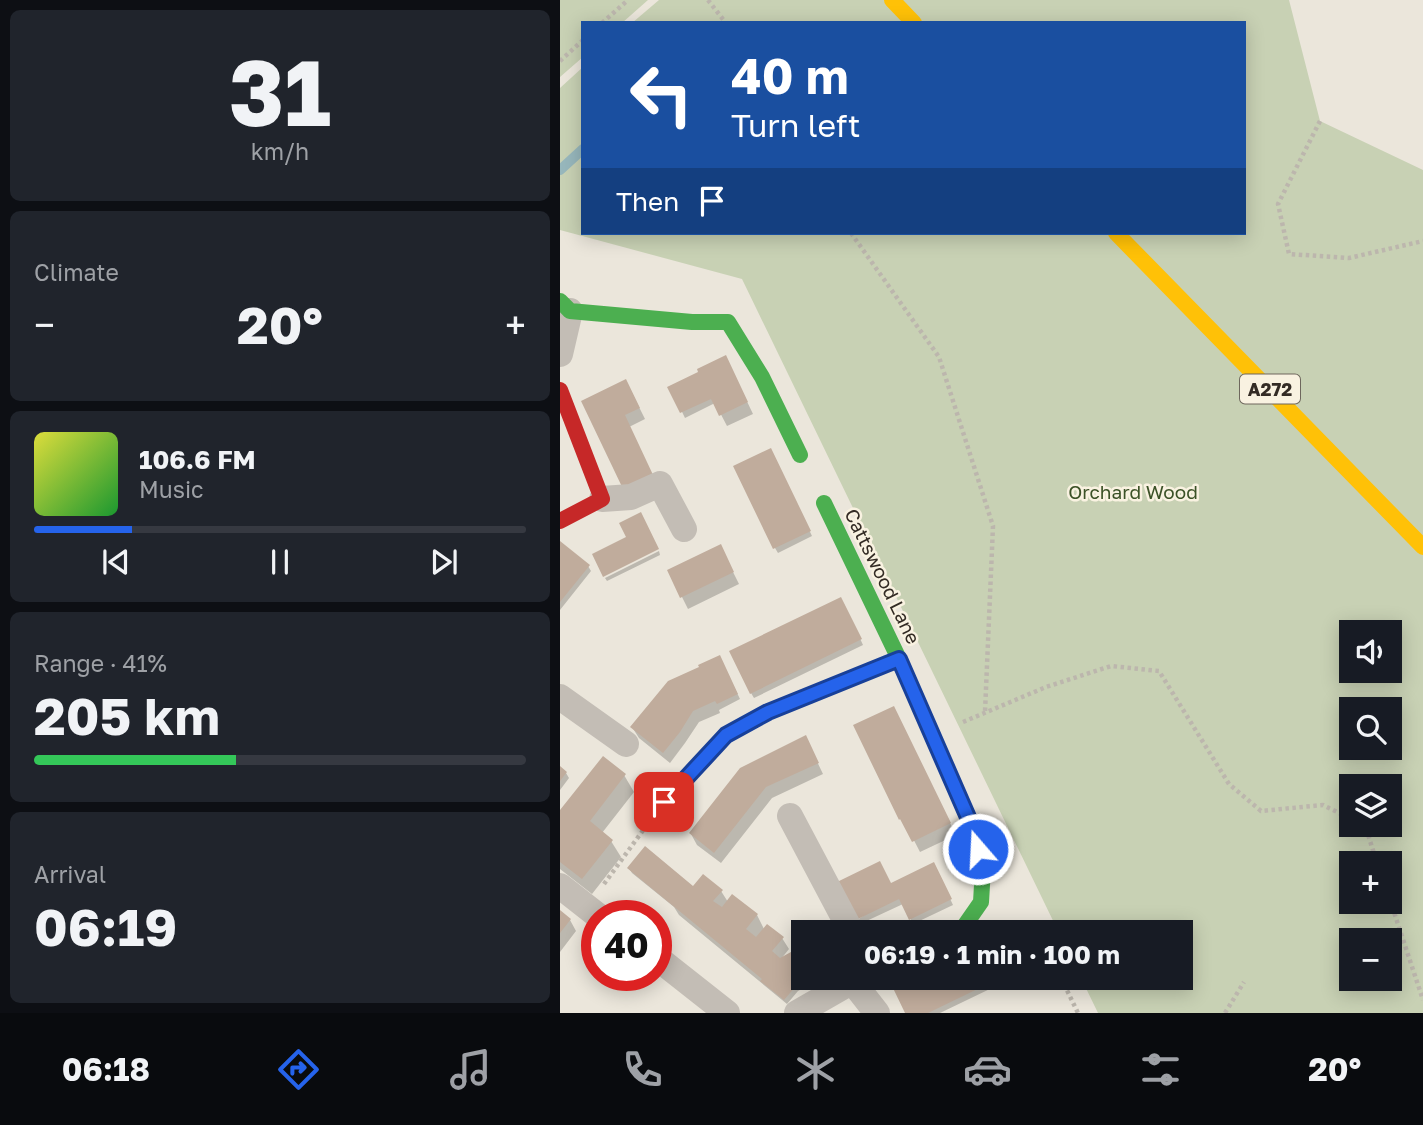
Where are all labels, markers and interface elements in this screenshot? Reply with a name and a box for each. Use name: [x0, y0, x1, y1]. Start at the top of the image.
text: 31: [229, 37, 331, 146]
text: 40 m: [731, 46, 849, 105]
icon: left: [616, 49, 707, 140]
text: Turn left: [731, 106, 860, 144]
text: km/h: [251, 137, 309, 165]
icon: arrive: [693, 182, 731, 220]
text: Then: [616, 186, 679, 217]
text: Climate: [34, 258, 119, 286]
text: 20°: [237, 293, 323, 355]
text: −: [34, 302, 55, 347]
text: +: [505, 302, 526, 347]
road number: A272: [1240, 374, 1300, 404]
text: 106.6 FM: [139, 444, 256, 475]
text: Music: [139, 475, 204, 503]
park label: Orchard Wood: [1068, 480, 1198, 503]
street label: Cattswood Lane: [840, 505, 926, 647]
icon: previous: [97, 543, 135, 581]
icon: pause: [261, 543, 299, 581]
icon: next: [425, 543, 463, 581]
map controls: [1339, 620, 1402, 991]
button: sound: [1339, 620, 1402, 683]
text: Range · 41%: [34, 649, 167, 677]
text: 205 km: [34, 684, 220, 746]
button: search: [1339, 697, 1402, 760]
pin: [634, 772, 694, 832]
button: layers: [1339, 774, 1402, 837]
icon: arrive: [645, 783, 683, 821]
position arrow: [941, 812, 1015, 886]
button: +: [1339, 851, 1402, 914]
text: Arrival: [34, 860, 106, 888]
text: 06:19: [34, 895, 177, 957]
speed limit sign: 40: [581, 900, 672, 991]
button: −: [1339, 928, 1402, 991]
text: 06:19 · 1 min · 100 m: [864, 939, 1120, 970]
icon: directions: [274, 1045, 323, 1094]
icon: music: [446, 1045, 495, 1094]
icon: phone: [618, 1045, 667, 1094]
icon: climate: [791, 1045, 840, 1094]
icon: car: [963, 1045, 1012, 1094]
icon: filters: [1136, 1045, 1185, 1094]
text: 06:18: [62, 1050, 150, 1088]
text: 20°: [1308, 1050, 1361, 1088]

